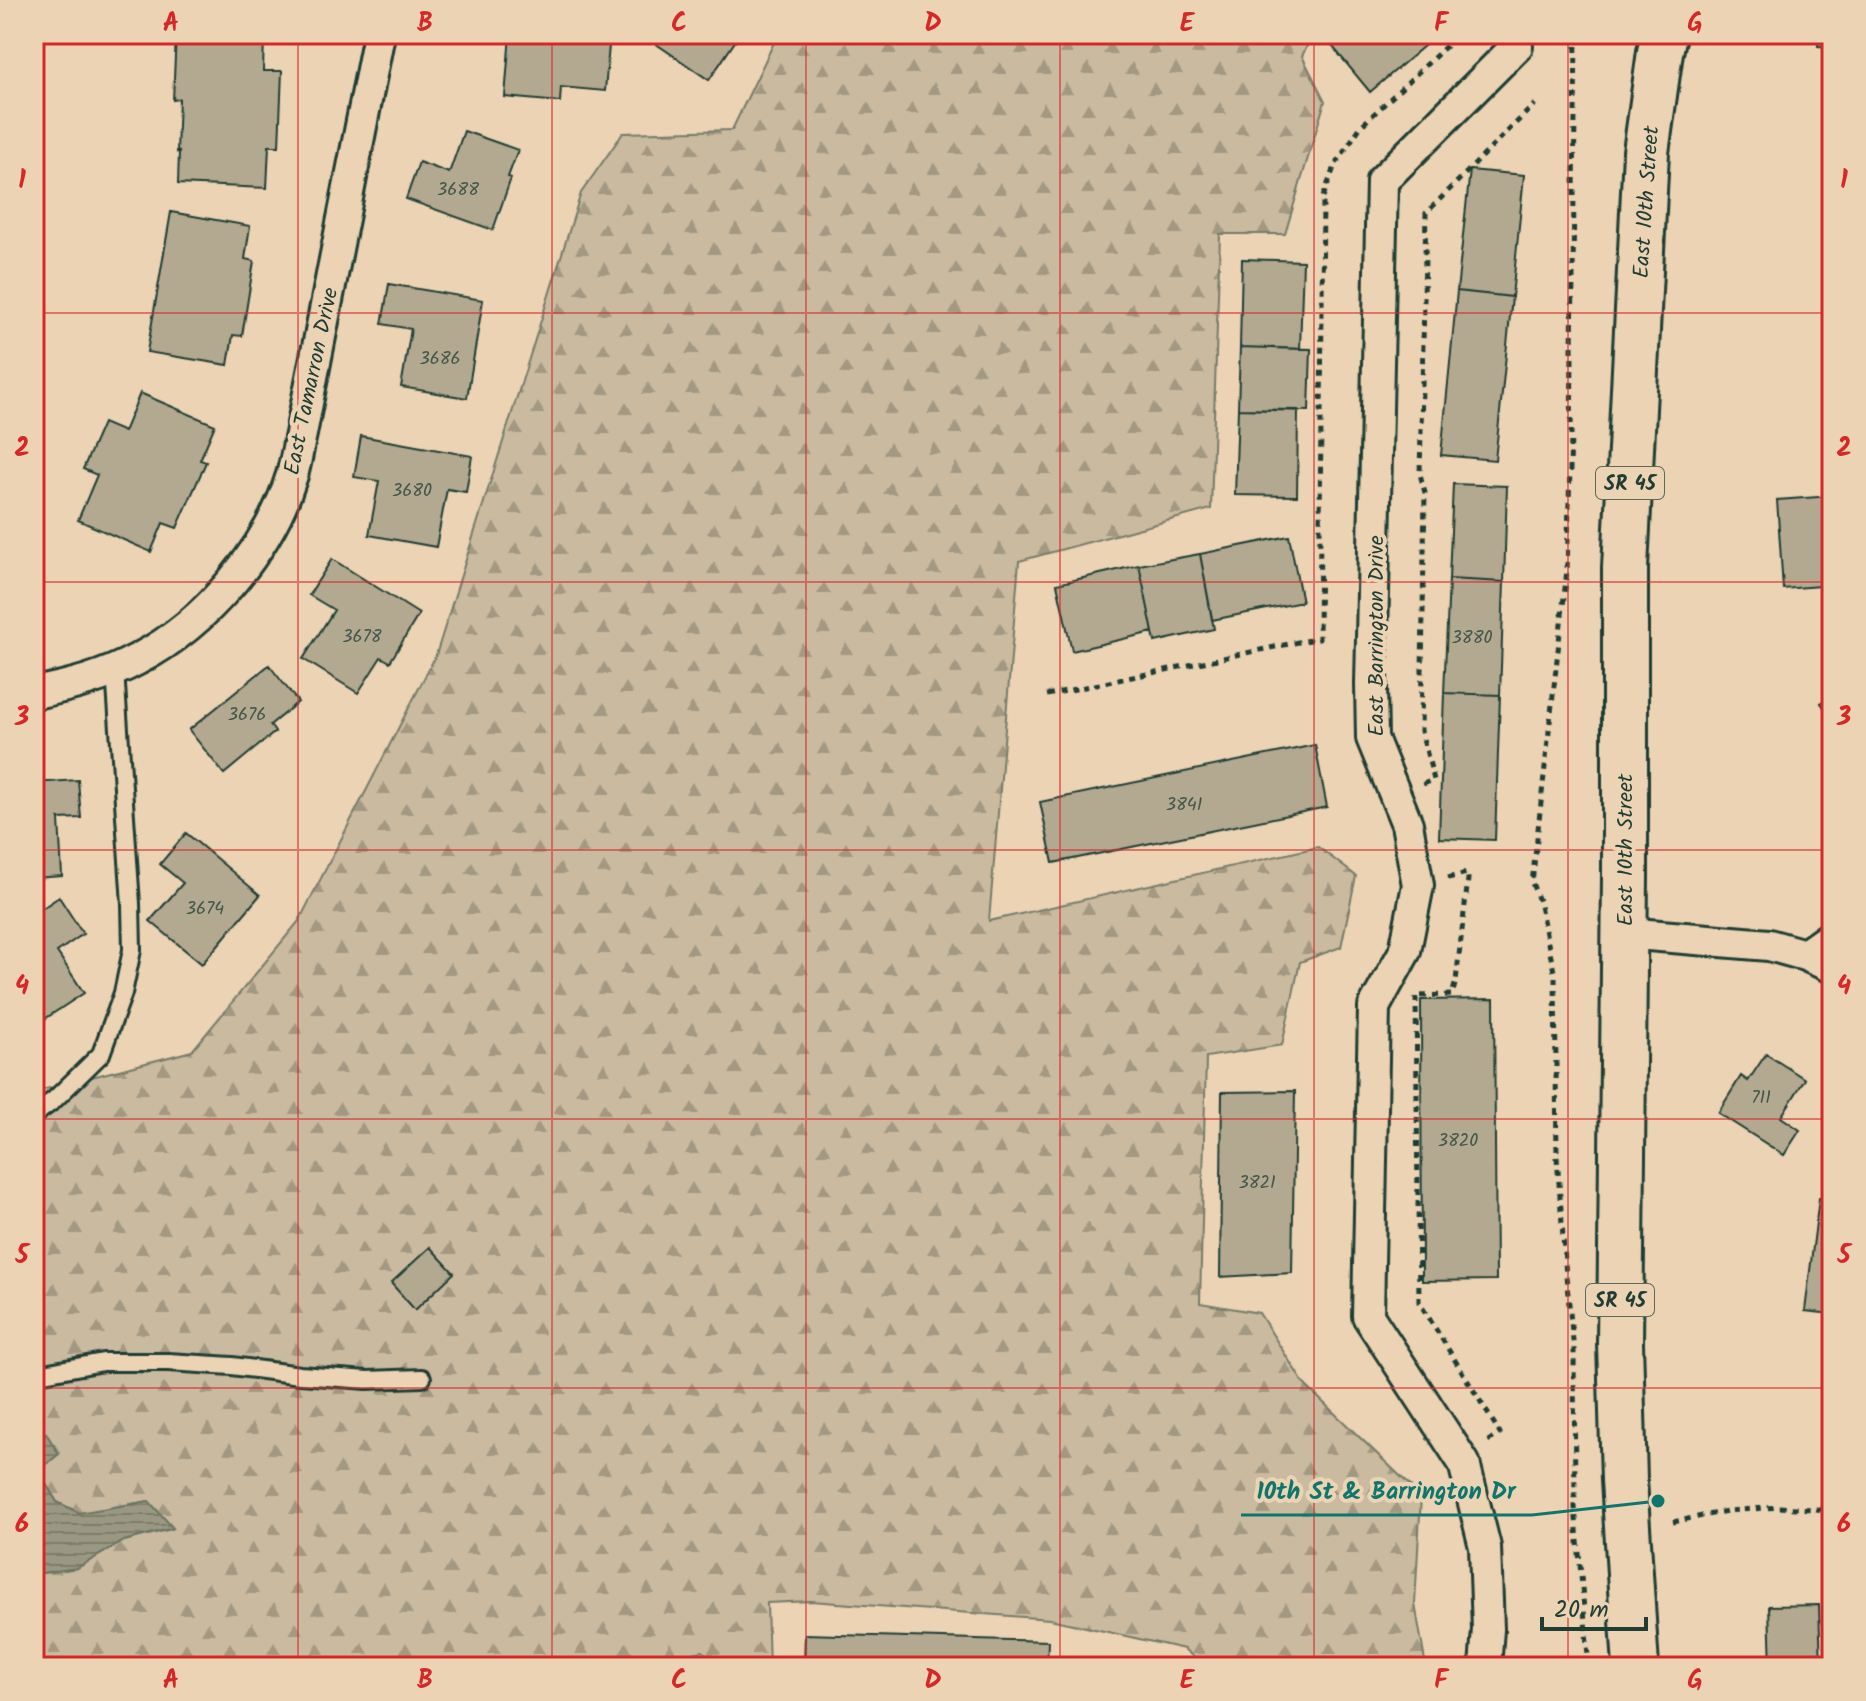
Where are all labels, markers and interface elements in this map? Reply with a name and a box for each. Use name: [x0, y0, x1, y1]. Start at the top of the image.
text: A: [163, 3, 179, 45]
text: B: [417, 3, 433, 45]
text: C: [671, 3, 687, 45]
text: D: [924, 3, 942, 45]
text: E: [1180, 3, 1196, 45]
text: F: [1434, 3, 1450, 45]
text: G: [1687, 3, 1703, 45]
street label: East 10th Street: [1625, 124, 1670, 280]
text: 1: [18, 160, 26, 202]
text: 1: [1840, 160, 1848, 202]
house number: 3688: [437, 176, 479, 205]
street label: East Tamarron Drive: [275, 284, 349, 478]
house number: 3686: [419, 345, 461, 374]
text: 2: [14, 428, 30, 470]
text: 2: [1836, 428, 1852, 470]
road number: SR 45: [1596, 467, 1664, 499]
house number: 3680: [392, 477, 432, 506]
street label: East Barrington Drive: [1360, 535, 1395, 737]
house number: 3678: [342, 623, 382, 652]
house number: 3880: [1452, 624, 1492, 653]
text: 3: [14, 697, 29, 739]
text: 3: [1836, 697, 1851, 739]
house number: 3676: [228, 701, 266, 730]
street label: East 10th Street: [1609, 773, 1644, 926]
house number: 3841: [1166, 791, 1202, 820]
house number: 3674: [186, 895, 224, 924]
text: 4: [15, 966, 29, 1008]
text: 4: [1837, 966, 1851, 1008]
house number: 711: [1751, 1084, 1771, 1113]
house number: 3820: [1438, 1127, 1478, 1156]
house number: 3821: [1238, 1169, 1276, 1198]
text: 5: [14, 1235, 30, 1277]
text: 5: [1836, 1235, 1852, 1277]
road number: SR 45: [1586, 1284, 1654, 1316]
callout: 10th St & Barrington Dr: [1241, 1467, 1532, 1515]
text: 10th St & Barrington Dr: [1256, 1473, 1517, 1512]
text: 6: [15, 1504, 29, 1546]
text: 6: [1837, 1504, 1851, 1546]
scale bar: [1542, 1581, 1646, 1631]
text: 20 m: [1554, 1591, 1609, 1630]
text: A: [163, 1660, 179, 1701]
text: B: [417, 1660, 433, 1701]
text: C: [671, 1660, 687, 1701]
text: D: [924, 1660, 942, 1701]
text: E: [1180, 1660, 1196, 1701]
text: F: [1434, 1660, 1450, 1701]
text: G: [1687, 1660, 1703, 1701]

